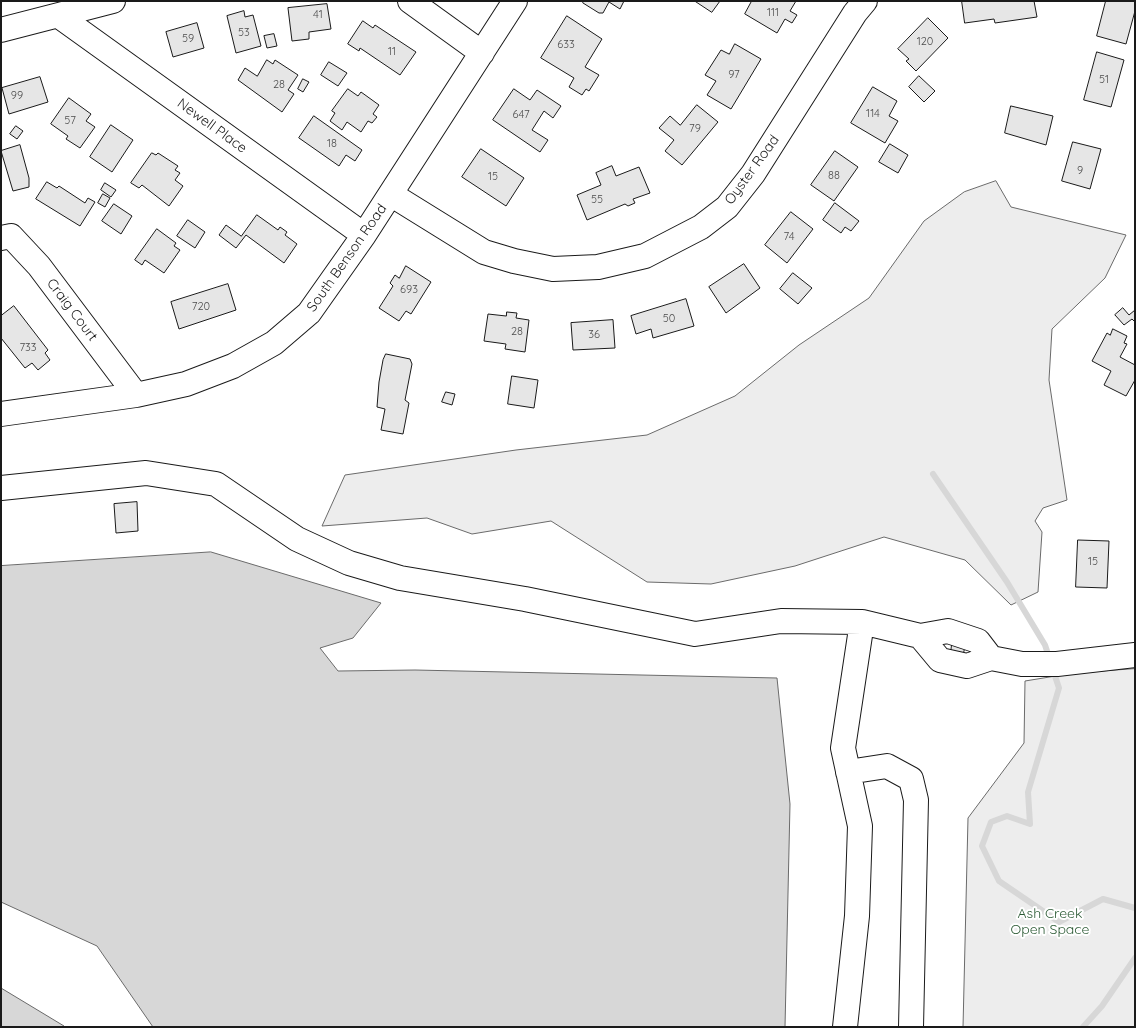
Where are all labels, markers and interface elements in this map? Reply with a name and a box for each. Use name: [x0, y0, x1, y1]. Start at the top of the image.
house number: 111: [767, 6, 779, 20]
house number: 41: [313, 8, 323, 22]
house number: 53: [238, 26, 250, 40]
house number: 59: [182, 32, 194, 46]
house number: 120: [917, 35, 933, 49]
house number: 633: [557, 38, 575, 52]
house number: 11: [388, 45, 396, 59]
house number: 97: [728, 68, 740, 82]
house number: 51: [1099, 73, 1109, 87]
house number: 28: [273, 78, 285, 92]
house number: 99: [11, 89, 23, 103]
street label: Newell Place: [174, 95, 250, 157]
house number: 114: [866, 107, 880, 121]
house number: 647: [512, 108, 530, 122]
house number: 57: [64, 114, 76, 128]
house number: 79: [689, 122, 701, 136]
street label: Oyster Road: [721, 132, 783, 208]
house number: 18: [327, 137, 337, 151]
house number: 9: [1077, 164, 1083, 178]
house number: 88: [828, 169, 840, 183]
house number: 15: [488, 170, 498, 184]
house number: 55: [591, 193, 603, 207]
street label: South Benson Road: [304, 201, 390, 315]
house number: 74: [784, 230, 794, 244]
street label: Craig Court: [43, 275, 101, 345]
house number: 693: [400, 283, 418, 297]
house number: 720: [192, 300, 210, 314]
house number: 50: [663, 312, 675, 326]
house number: 28: [511, 325, 523, 339]
house number: 36: [588, 328, 600, 342]
house number: 733: [19, 341, 37, 355]
house number: 15: [1088, 555, 1098, 569]
park label: Ash Creek Open Space: [1010, 906, 1090, 939]

